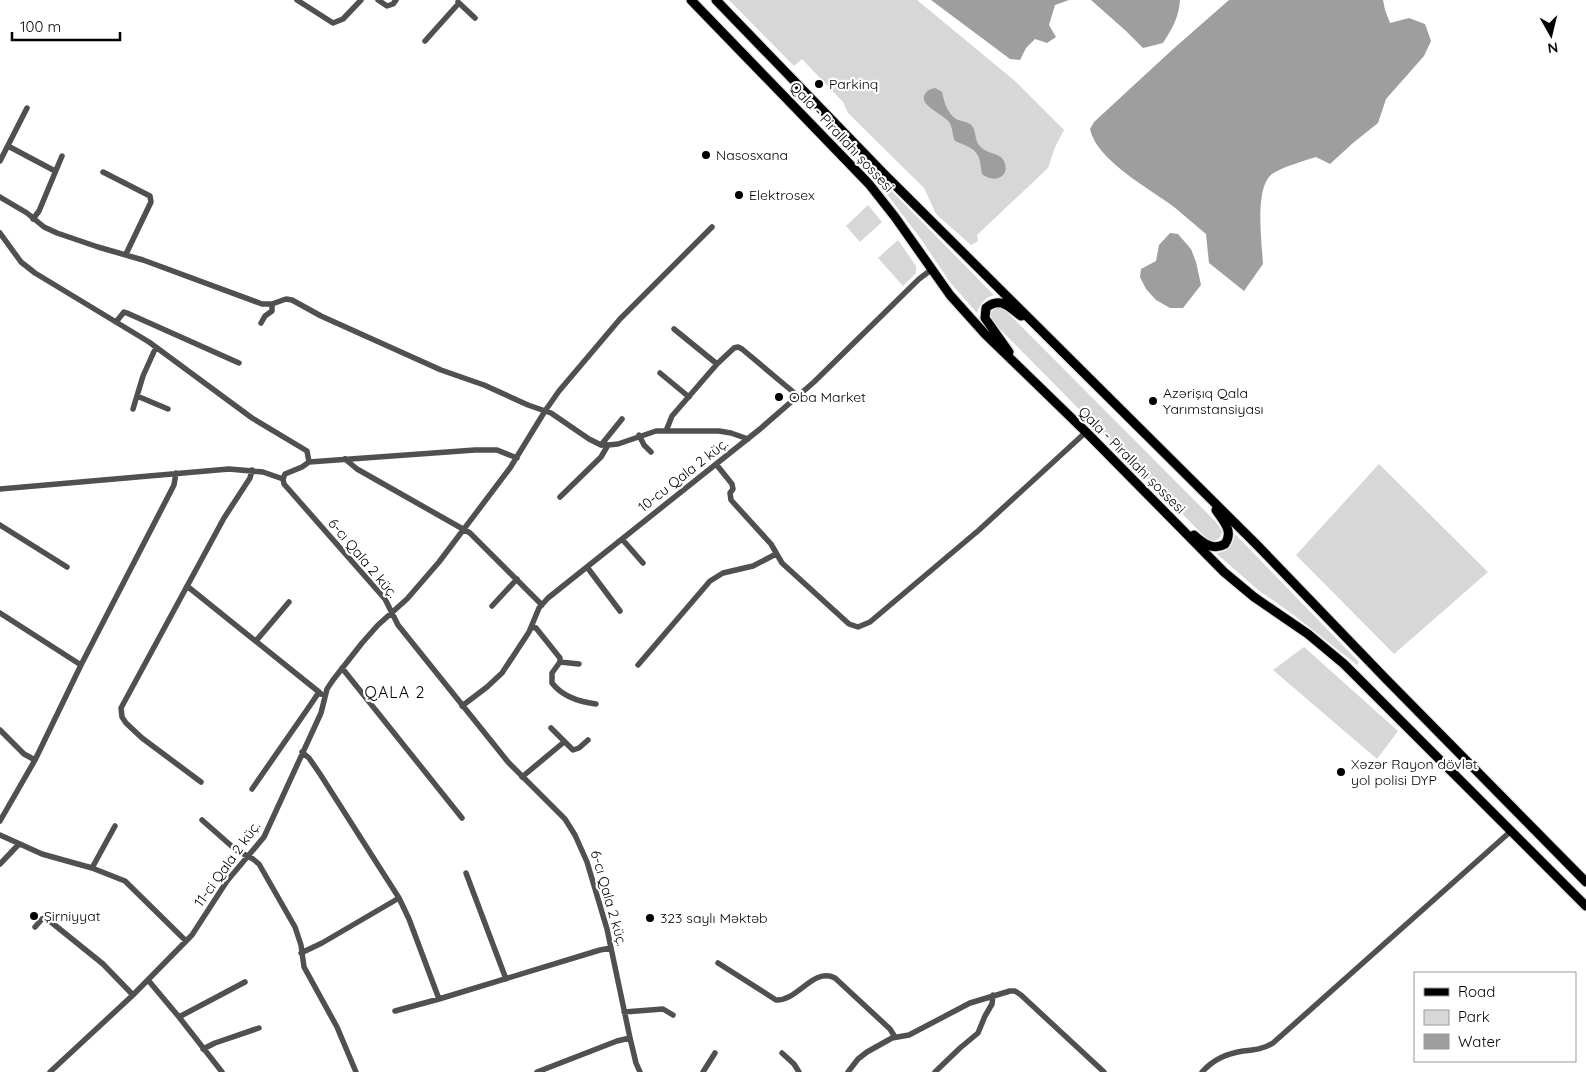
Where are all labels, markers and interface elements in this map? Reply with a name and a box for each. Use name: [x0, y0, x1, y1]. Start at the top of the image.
scale bar: [12, 10, 120, 42]
north arrow: [1526, 10, 1576, 60]
text: 100 m: [20, 17, 61, 36]
text: N: [1546, 38, 1559, 58]
place label: Parkinq: [829, 75, 878, 93]
street label: Qala - Pirallahı şossesi: [786, 78, 898, 196]
marker: Parkinq: [813, 78, 825, 90]
place label: Nasosxana: [716, 146, 788, 164]
marker: Nasosxana: [700, 149, 712, 161]
place label: Elektrosex: [749, 186, 815, 204]
marker: Elektrosex: [733, 189, 745, 201]
place label: Azərişıq Qala Yarımstansiyası: [1163, 384, 1263, 418]
place label: Oba Market: [789, 388, 866, 406]
marker: Oba Market: [773, 391, 785, 403]
marker: Azərişıq Qala Yarımstansiyası: [1147, 395, 1159, 407]
street label: Qala - Pirallahı şossesi: [1075, 403, 1189, 517]
street label: 10-cu Qala 2 küç.: [634, 434, 732, 516]
street label: 6-cı Qala 2 küç.: [324, 514, 402, 602]
district label: QALA 2: [365, 682, 425, 702]
place label: Xəzər Rayon dövlət yol polisi DYP: [1351, 755, 1478, 789]
marker: Xəzər Rayon dövlət yol polisi DYP: [1335, 766, 1347, 778]
street label: 11-ci Qala 2 küç.: [190, 818, 264, 910]
street label: 6-cı Qala 2 küç.: [587, 848, 631, 948]
place label: Şirniyyat: [44, 907, 101, 925]
place label: 323 saylı Məktəb: [660, 909, 768, 927]
marker: Şirniyyat: [28, 910, 40, 922]
marker: 323 saylı Məktəb: [644, 912, 656, 924]
legend: [1414, 972, 1576, 1062]
text: Road: [1458, 982, 1495, 1001]
text: Park: [1458, 1007, 1490, 1026]
text: Water: [1458, 1032, 1501, 1051]

